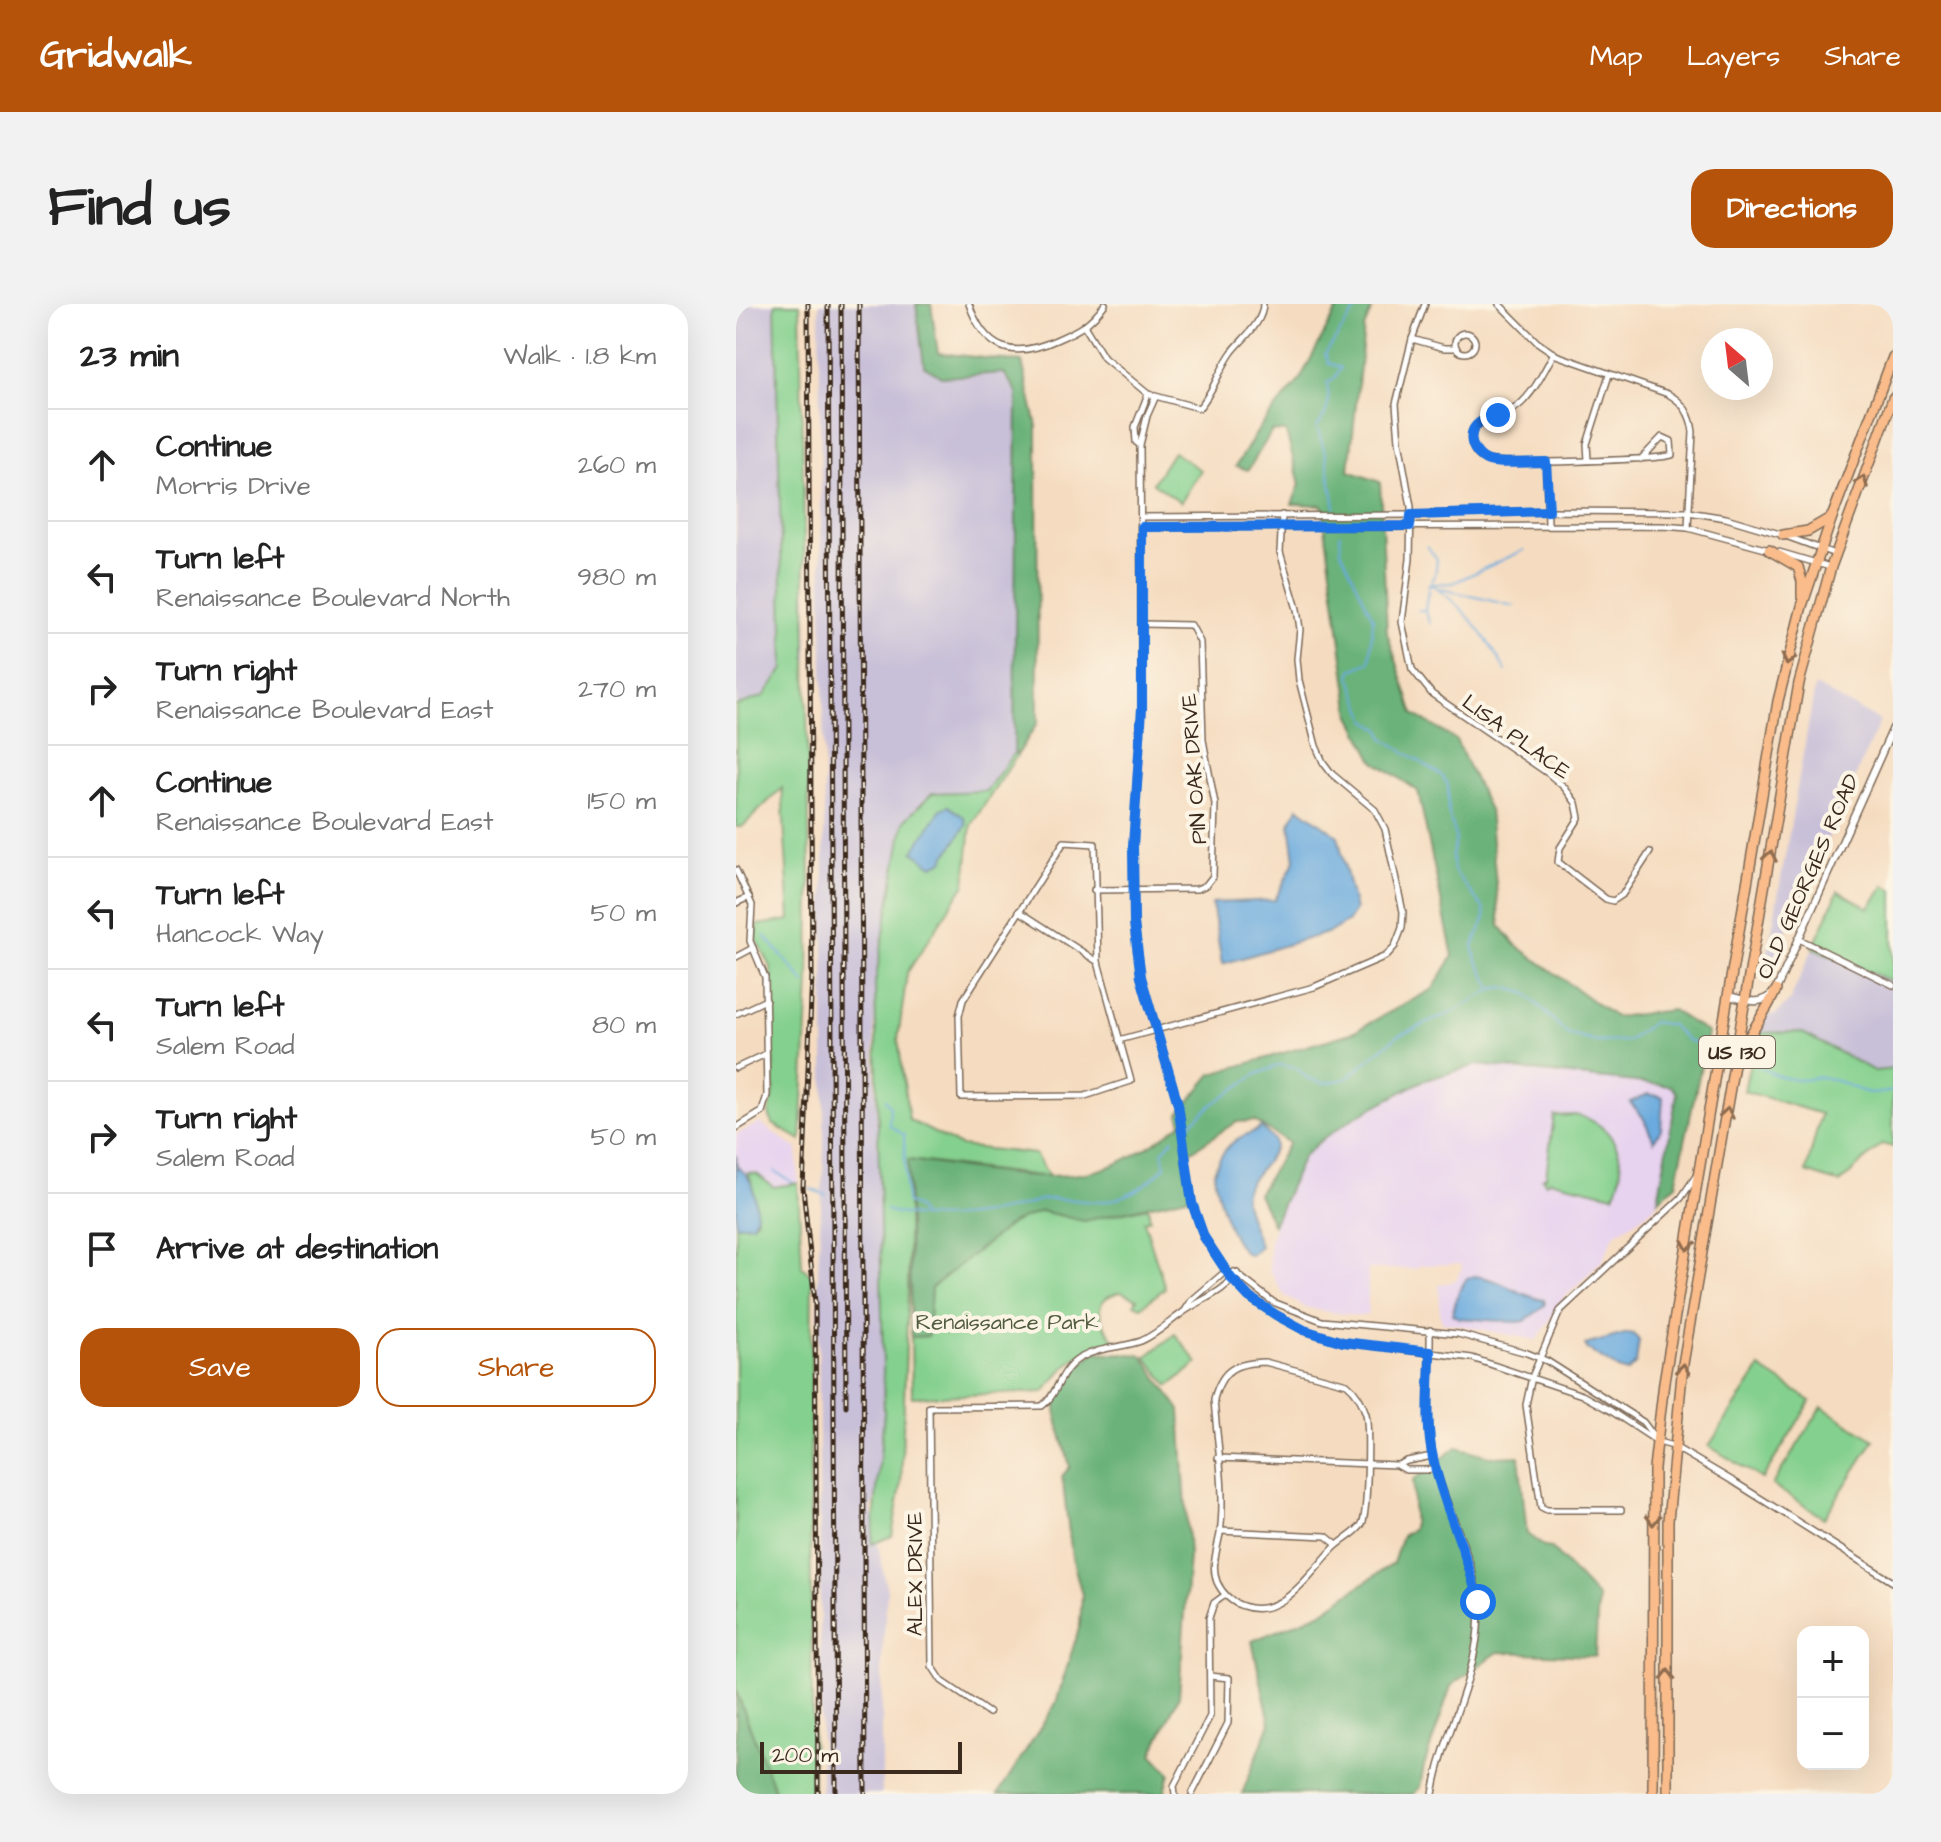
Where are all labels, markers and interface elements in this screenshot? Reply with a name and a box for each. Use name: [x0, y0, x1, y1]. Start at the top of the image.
text: Gridwalk: [40, 30, 192, 82]
text: Map: [1590, 37, 1643, 76]
text: Layers: [1687, 37, 1780, 76]
text: Share: [1824, 37, 1901, 76]
text: Find us: [48, 169, 231, 247]
button: Directions: [1691, 169, 1893, 248]
north arrow: [1701, 328, 1773, 400]
text: 23 min: [80, 332, 179, 380]
text: Walk · 1.8 km: [503, 338, 656, 374]
route end: [1480, 397, 1516, 433]
text: Continue: [156, 426, 272, 468]
icon: ahead: [80, 443, 124, 487]
text: 260 m: [578, 447, 656, 483]
text: Morris Drive: [156, 468, 311, 504]
one-way arrow: [1852, 475, 1869, 489]
text: Turn left: [156, 538, 284, 580]
icon: left: [80, 555, 124, 599]
text: 980 m: [577, 559, 656, 595]
text: Renaissance Boulevard North: [156, 580, 510, 616]
text: Turn right: [156, 650, 297, 692]
one-way arrow: [1780, 653, 1797, 667]
icon: right: [80, 667, 124, 711]
text: 270 m: [578, 671, 656, 707]
street label: LISA PLACE: [1455, 687, 1577, 787]
text: Renaissance Boulevard East: [156, 692, 493, 728]
street label: PIN OAK DRIVE: [1174, 692, 1215, 845]
text: Continue: [156, 762, 272, 804]
street label: OLD GEORGES ROAD: [1749, 769, 1868, 984]
icon: ahead: [80, 779, 124, 823]
text: 150 m: [587, 783, 656, 819]
text: Renaissance Boulevard East: [156, 804, 493, 840]
one-way arrow: [1761, 849, 1778, 863]
text: Turn left: [156, 874, 284, 916]
icon: left: [80, 891, 124, 935]
text: 50 m: [591, 895, 656, 931]
text: Hancock Way: [156, 916, 324, 952]
text: Turn left: [156, 986, 284, 1028]
icon: left: [80, 1003, 124, 1047]
text: 80 m: [592, 1007, 656, 1043]
text: Salem Road: [156, 1028, 294, 1064]
road number: US 130: [1699, 1036, 1775, 1068]
text: Turn right: [156, 1098, 297, 1140]
one-way arrow: [1717, 1106, 1734, 1119]
icon: right: [80, 1115, 124, 1159]
text: 50 m: [591, 1119, 656, 1155]
text: Salem Road: [156, 1140, 294, 1176]
icon: arrive: [80, 1227, 124, 1271]
text: Arrive at destination: [156, 1228, 438, 1270]
one-way arrow: [1680, 1238, 1697, 1252]
park label: Renaissance Park: [916, 1307, 1099, 1338]
button: Save: [80, 1328, 360, 1407]
button: Share: [376, 1328, 656, 1407]
one-way arrow: [1674, 1362, 1691, 1376]
street label: ALEX DRIVE: [900, 1512, 931, 1636]
one-way arrow: [1644, 1514, 1661, 1527]
route start: [1460, 1584, 1496, 1620]
map controls: [1797, 1626, 1869, 1770]
button: +: [1797, 1626, 1869, 1698]
one-way arrow: [1659, 1668, 1677, 1681]
button: −: [1797, 1698, 1869, 1770]
scale bar: [760, 1738, 962, 1774]
text: 200 m: [772, 1740, 838, 1771]

